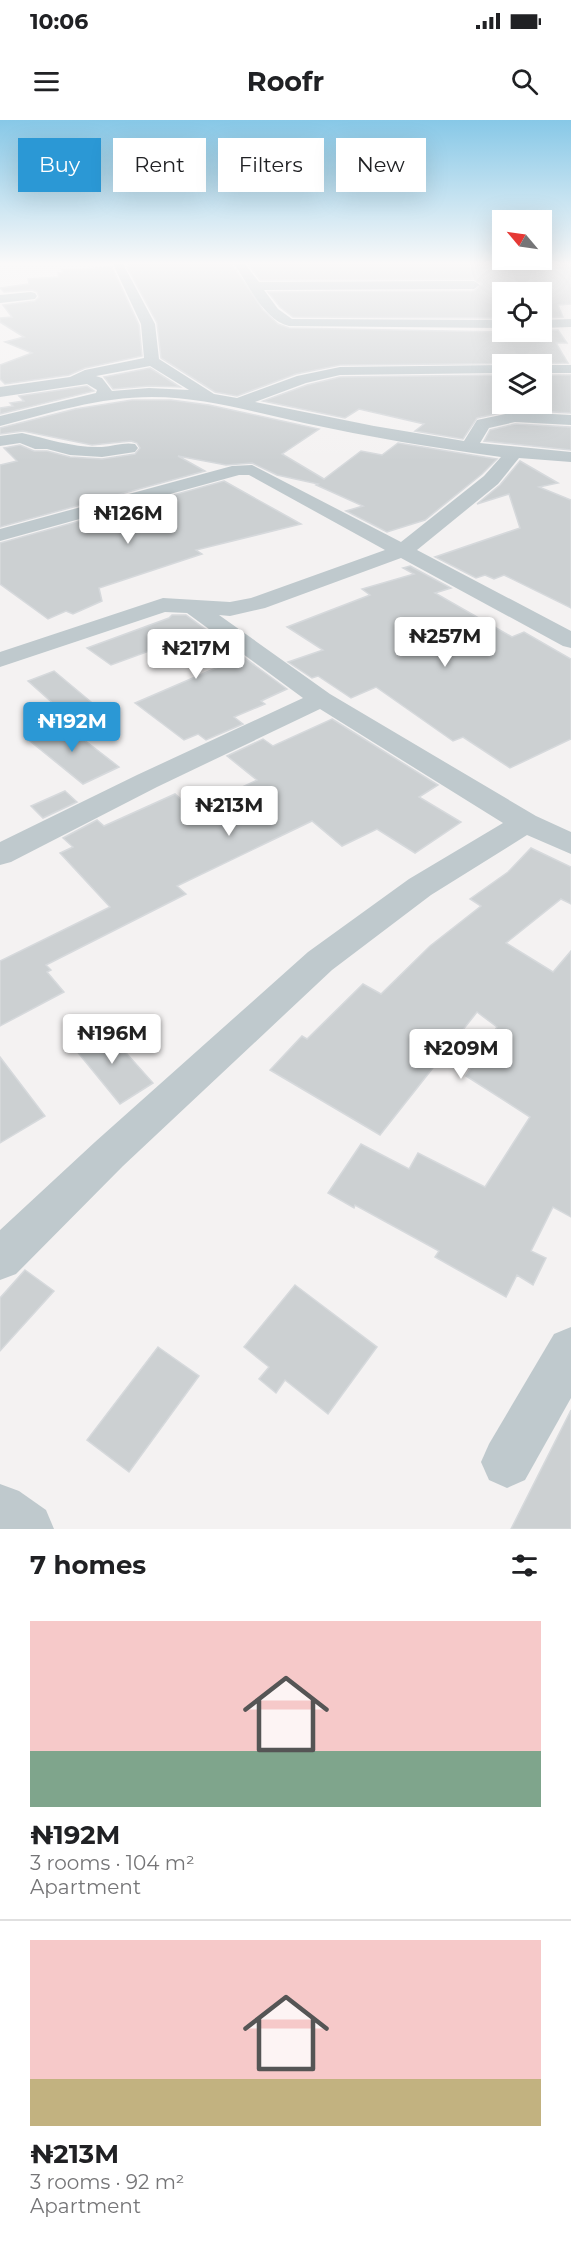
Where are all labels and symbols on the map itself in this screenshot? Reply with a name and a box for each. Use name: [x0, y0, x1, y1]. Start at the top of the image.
north arrow: [492, 210, 552, 270]
pin: ₦126M: [86, 494, 170, 545]
pin: ₦257M: [403, 617, 487, 668]
pin: ₦217M: [154, 629, 238, 680]
pin: ₦192M: [30, 702, 114, 753]
pin: ₦213M: [187, 786, 271, 837]
pin: ₦196M: [70, 1014, 154, 1065]
pin: ₦209M: [419, 1029, 503, 1080]

